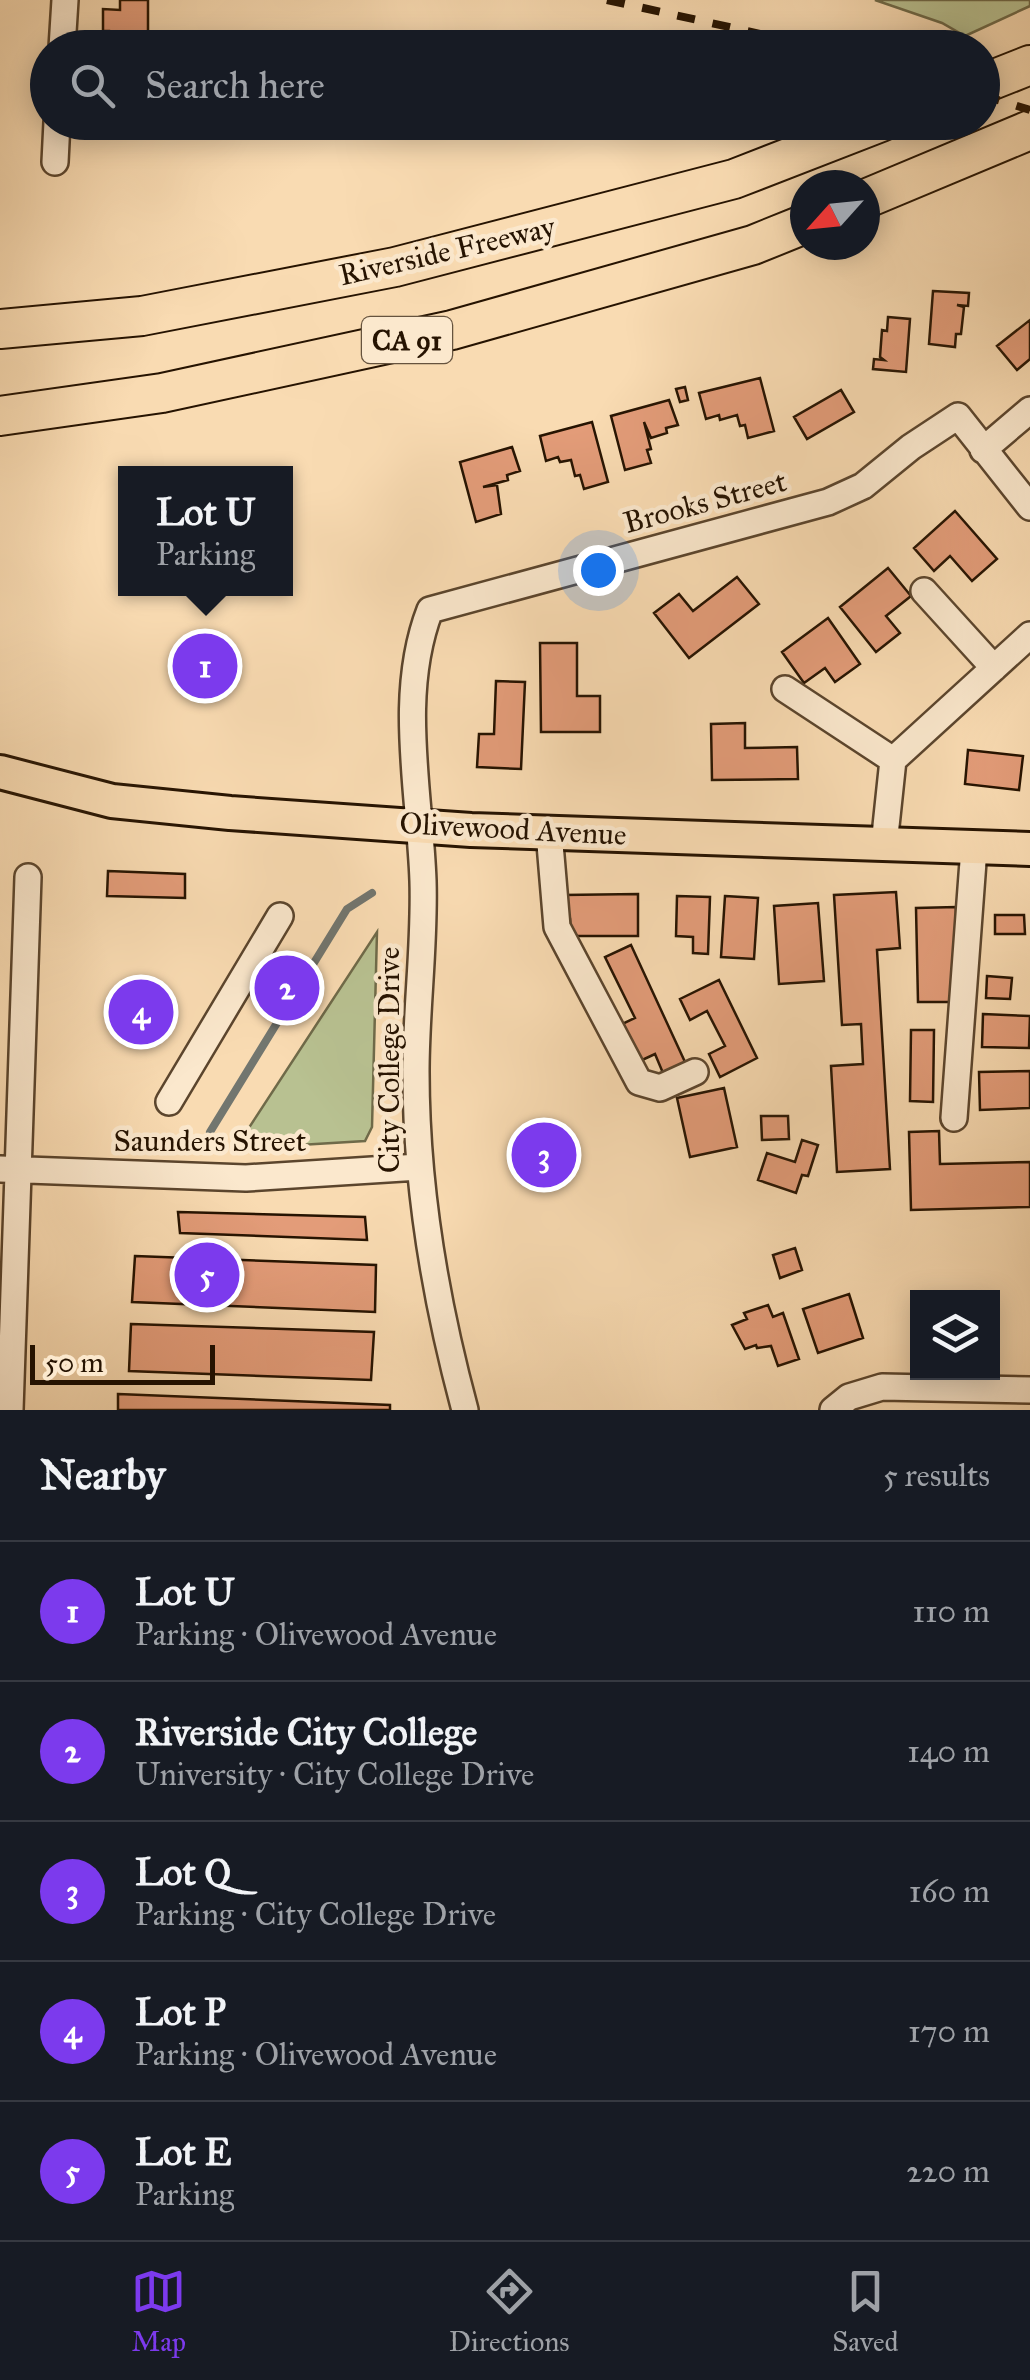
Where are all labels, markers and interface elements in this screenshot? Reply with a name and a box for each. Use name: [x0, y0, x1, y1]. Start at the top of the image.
search box: [30, 30, 1000, 140]
icon: search: [65, 58, 120, 113]
text: Search here: [145, 62, 325, 108]
north arrow: [790, 170, 880, 260]
street label: Riverside Freeway: [335, 208, 559, 293]
road number: CA 91: [362, 317, 452, 363]
street label: Brooks Street: [620, 463, 791, 541]
popup: [118, 466, 293, 596]
text: Lot U: [156, 489, 255, 535]
text: Parking: [156, 535, 255, 574]
your location: [573, 545, 624, 596]
pin: 1: [172, 628, 238, 704]
street label: Olivewood Avenue: [399, 805, 627, 853]
street label: City College Drive: [371, 947, 407, 1173]
pin: 2: [254, 950, 320, 1026]
pin: 4: [108, 974, 174, 1050]
pin: 3: [512, 1118, 576, 1192]
street label: Saunders Street: [114, 1123, 307, 1159]
pin: 5: [174, 1238, 240, 1312]
map controls: [910, 1290, 1000, 1380]
button: layers: [910, 1290, 1000, 1380]
scale bar: [30, 1340, 215, 1384]
text: 50 m: [45, 1345, 104, 1380]
text: Nearby: [40, 1449, 165, 1501]
text: 5 results: [883, 1456, 990, 1495]
text: Lot U: [135, 1569, 234, 1615]
text: 1: [66, 1592, 79, 1631]
text: 110 m: [912, 1592, 990, 1631]
text: Parking · Olivewood Avenue: [135, 1615, 497, 1654]
text: Riverside City College: [135, 1709, 477, 1755]
text: 2: [65, 1732, 80, 1771]
text: 140 m: [907, 1732, 990, 1771]
text: University · City College Drive: [135, 1755, 534, 1794]
text: Lot Q: [135, 1849, 231, 1895]
text: 3: [66, 1872, 79, 1911]
text: 160 m: [909, 1872, 990, 1911]
text: Parking · City College Drive: [135, 1895, 496, 1934]
text: Lot P: [135, 1989, 226, 2035]
text: 4: [64, 2012, 81, 2051]
text: 170 m: [908, 2012, 990, 2051]
text: Parking · Olivewood Avenue: [135, 2035, 497, 2074]
text: Lot E: [135, 2129, 231, 2175]
text: 5: [65, 2152, 80, 2191]
text: 220 m: [906, 2152, 990, 2191]
text: Parking: [135, 2175, 234, 2214]
tab: Map: [131, 2264, 186, 2359]
tab: Directions: [449, 2264, 570, 2359]
tab: Saved: [832, 2264, 899, 2359]

